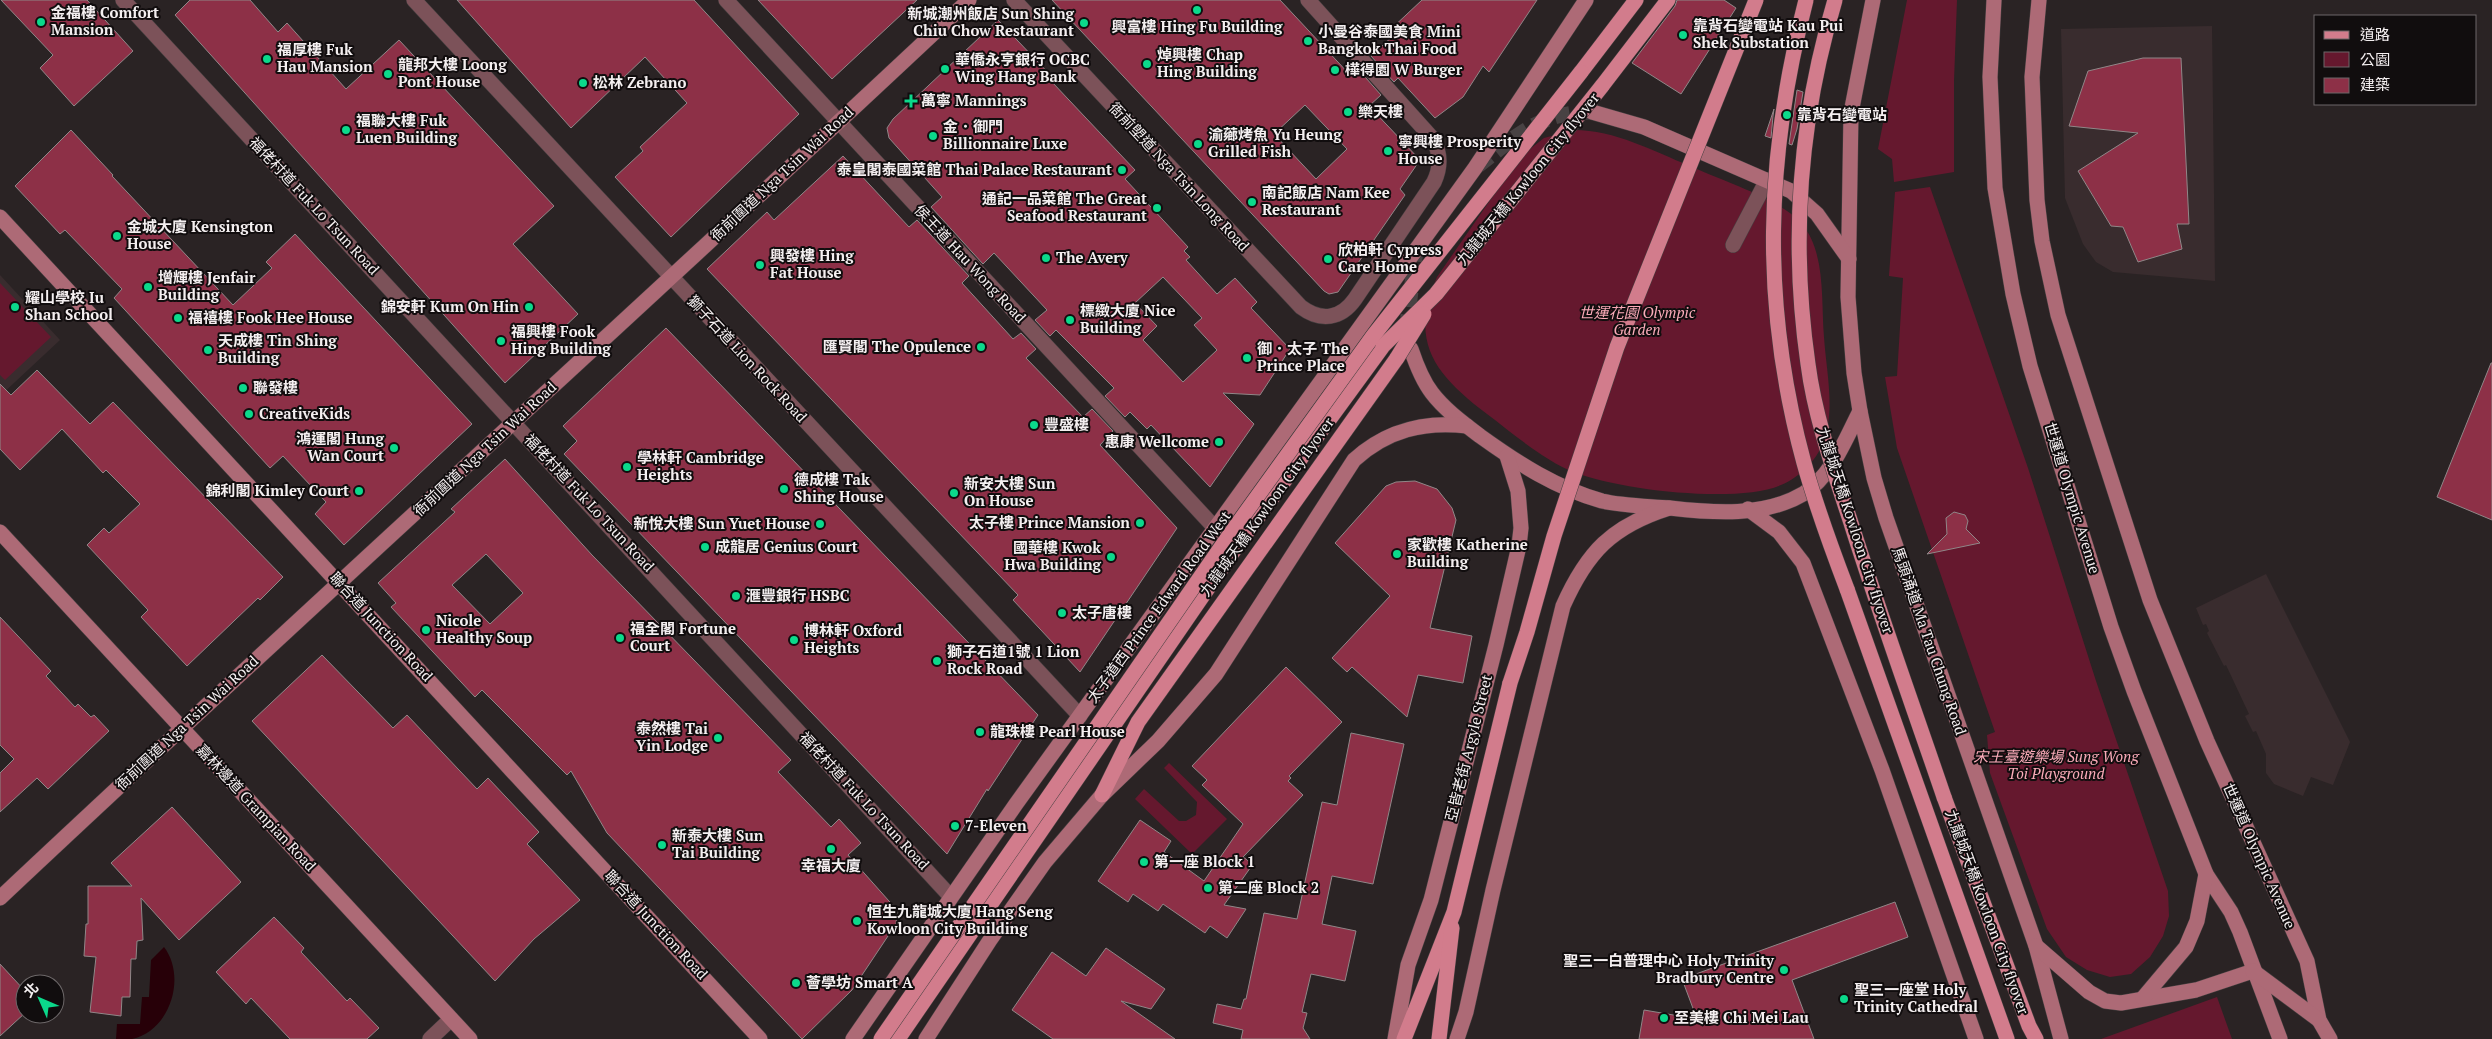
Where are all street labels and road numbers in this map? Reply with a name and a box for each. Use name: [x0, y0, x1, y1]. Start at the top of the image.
street label: 九龍城天橋 Kowloon City flyover: [1451, 88, 1603, 269]
street label: 衙前塱道 Nga Tsin Long Road: [1105, 98, 1254, 255]
street label: 衙前圍道 Nga Tsin Wai Road: [706, 102, 857, 245]
street label: 福佬村道 Fuk Lo Tsun Road: [245, 132, 384, 279]
street label: 侯王道 Hau Wong Road: [911, 200, 1031, 327]
street label: 獅子石道 Lion Rock Road: [684, 291, 812, 426]
street label: 衙前圍道 Nga Tsin Wai Road: [409, 377, 560, 520]
street label: 九龍城天橋 Kowloon City flyover: [1194, 413, 1338, 600]
street label: 世運道 Olympic Avenue: [2040, 420, 2106, 576]
street label: 九龍城天橋 Kowloon City flyover: [1813, 424, 1899, 636]
street label: 福佬村道 Fuk Lo Tsun Road: [520, 429, 659, 576]
street label: 太子道西 Prince Edward Road West: [1082, 506, 1235, 706]
street label: 馬頭涌道 Ma Tau Chung Road: [1888, 544, 1972, 737]
street label: 聯合道 Junction Road: [326, 567, 438, 685]
street label: 衙前圍道 Nga Tsin Wai Road: [111, 651, 262, 794]
street label: 亞皆老街 Argyle Street: [1440, 672, 1496, 823]
street label: 福佬村道 Fuk Lo Tsun Road: [795, 727, 934, 874]
street label: 嘉林邊道 Grampian Road: [193, 739, 321, 875]
street label: 世運道 Olympic Avenue: [2219, 780, 2301, 931]
street label: 九龍城天橋 Kowloon City flyover: [1942, 807, 2034, 1017]
street label: 聯合道 Junction Road: [601, 865, 713, 983]

